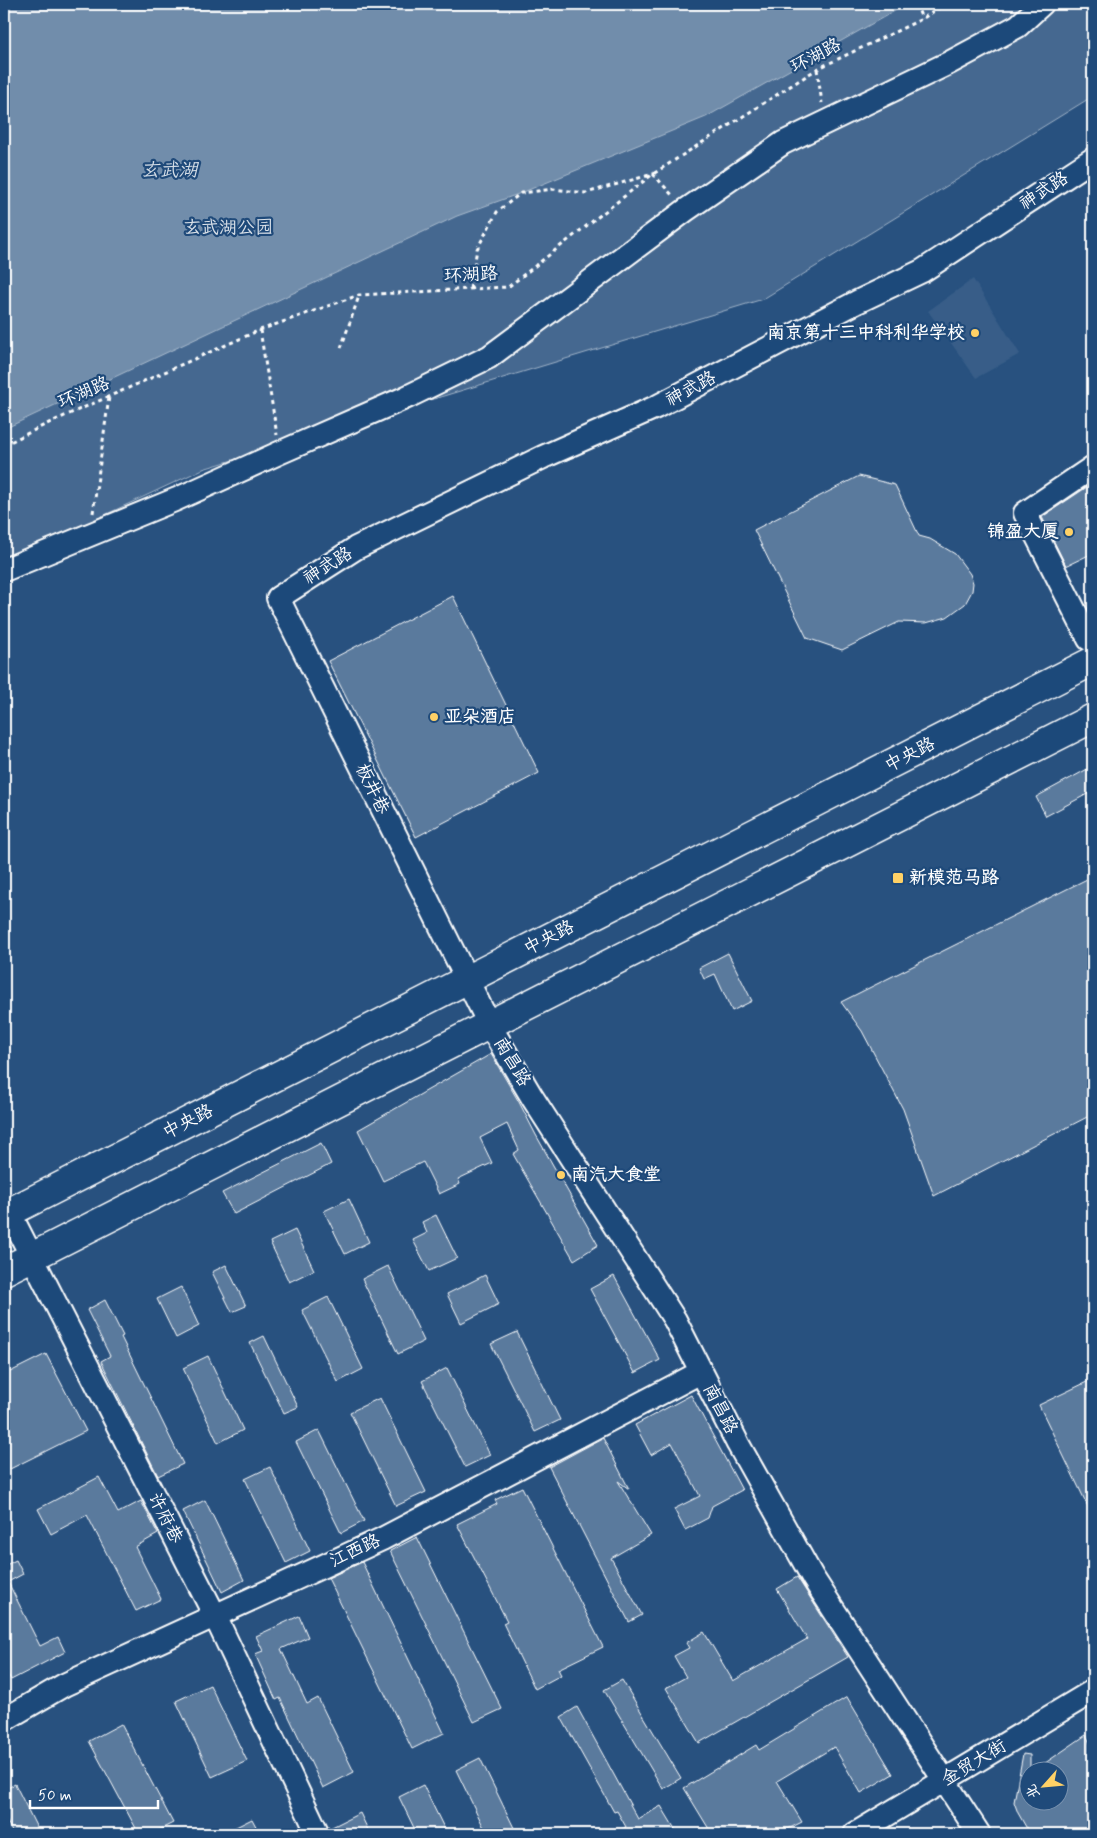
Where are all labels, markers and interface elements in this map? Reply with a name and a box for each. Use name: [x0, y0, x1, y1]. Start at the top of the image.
street label: 环湖路: [787, 33, 845, 79]
water label: 玄武湖: [140, 158, 199, 183]
street label: 神武路: [1015, 166, 1073, 216]
park label: 玄武湖公园: [183, 216, 273, 240]
street label: 环湖路: [443, 262, 499, 288]
place label: 南京第十三中科利华学校: [767, 321, 965, 345]
marker: 南京第十三中科利华学校: [969, 327, 981, 339]
street label: 神武路: [662, 366, 720, 412]
street label: 环湖路: [54, 371, 114, 415]
place label: 锦盈大厦: [987, 520, 1059, 544]
marker: 锦盈大厦: [1063, 526, 1075, 538]
street label: 神武路: [299, 542, 357, 590]
place label: 亚朵酒店: [444, 705, 516, 729]
marker: 亚朵酒店: [428, 711, 440, 723]
street label: 中央路: [880, 732, 940, 778]
street label: 板井巷: [349, 759, 395, 819]
place label: 新模范马路: [909, 866, 999, 890]
marker: 新模范马路: [891, 871, 905, 885]
street label: 中央路: [519, 915, 579, 961]
street label: 南昌路: [488, 1033, 536, 1091]
street label: 中央路: [158, 1099, 218, 1145]
place label: 南汽大食堂: [571, 1163, 661, 1187]
marker: 南汽大食堂: [555, 1169, 567, 1181]
street label: 南昌路: [697, 1379, 743, 1439]
street label: 许府巷: [142, 1488, 188, 1548]
street label: 江西路: [325, 1529, 385, 1573]
street label: 金贸大街: [937, 1734, 1011, 1792]
north arrow: [1020, 1760, 1070, 1810]
scale bar: [30, 1778, 158, 1810]
text: 北: [1022, 1781, 1045, 1802]
text: 50 m: [38, 1786, 72, 1806]

